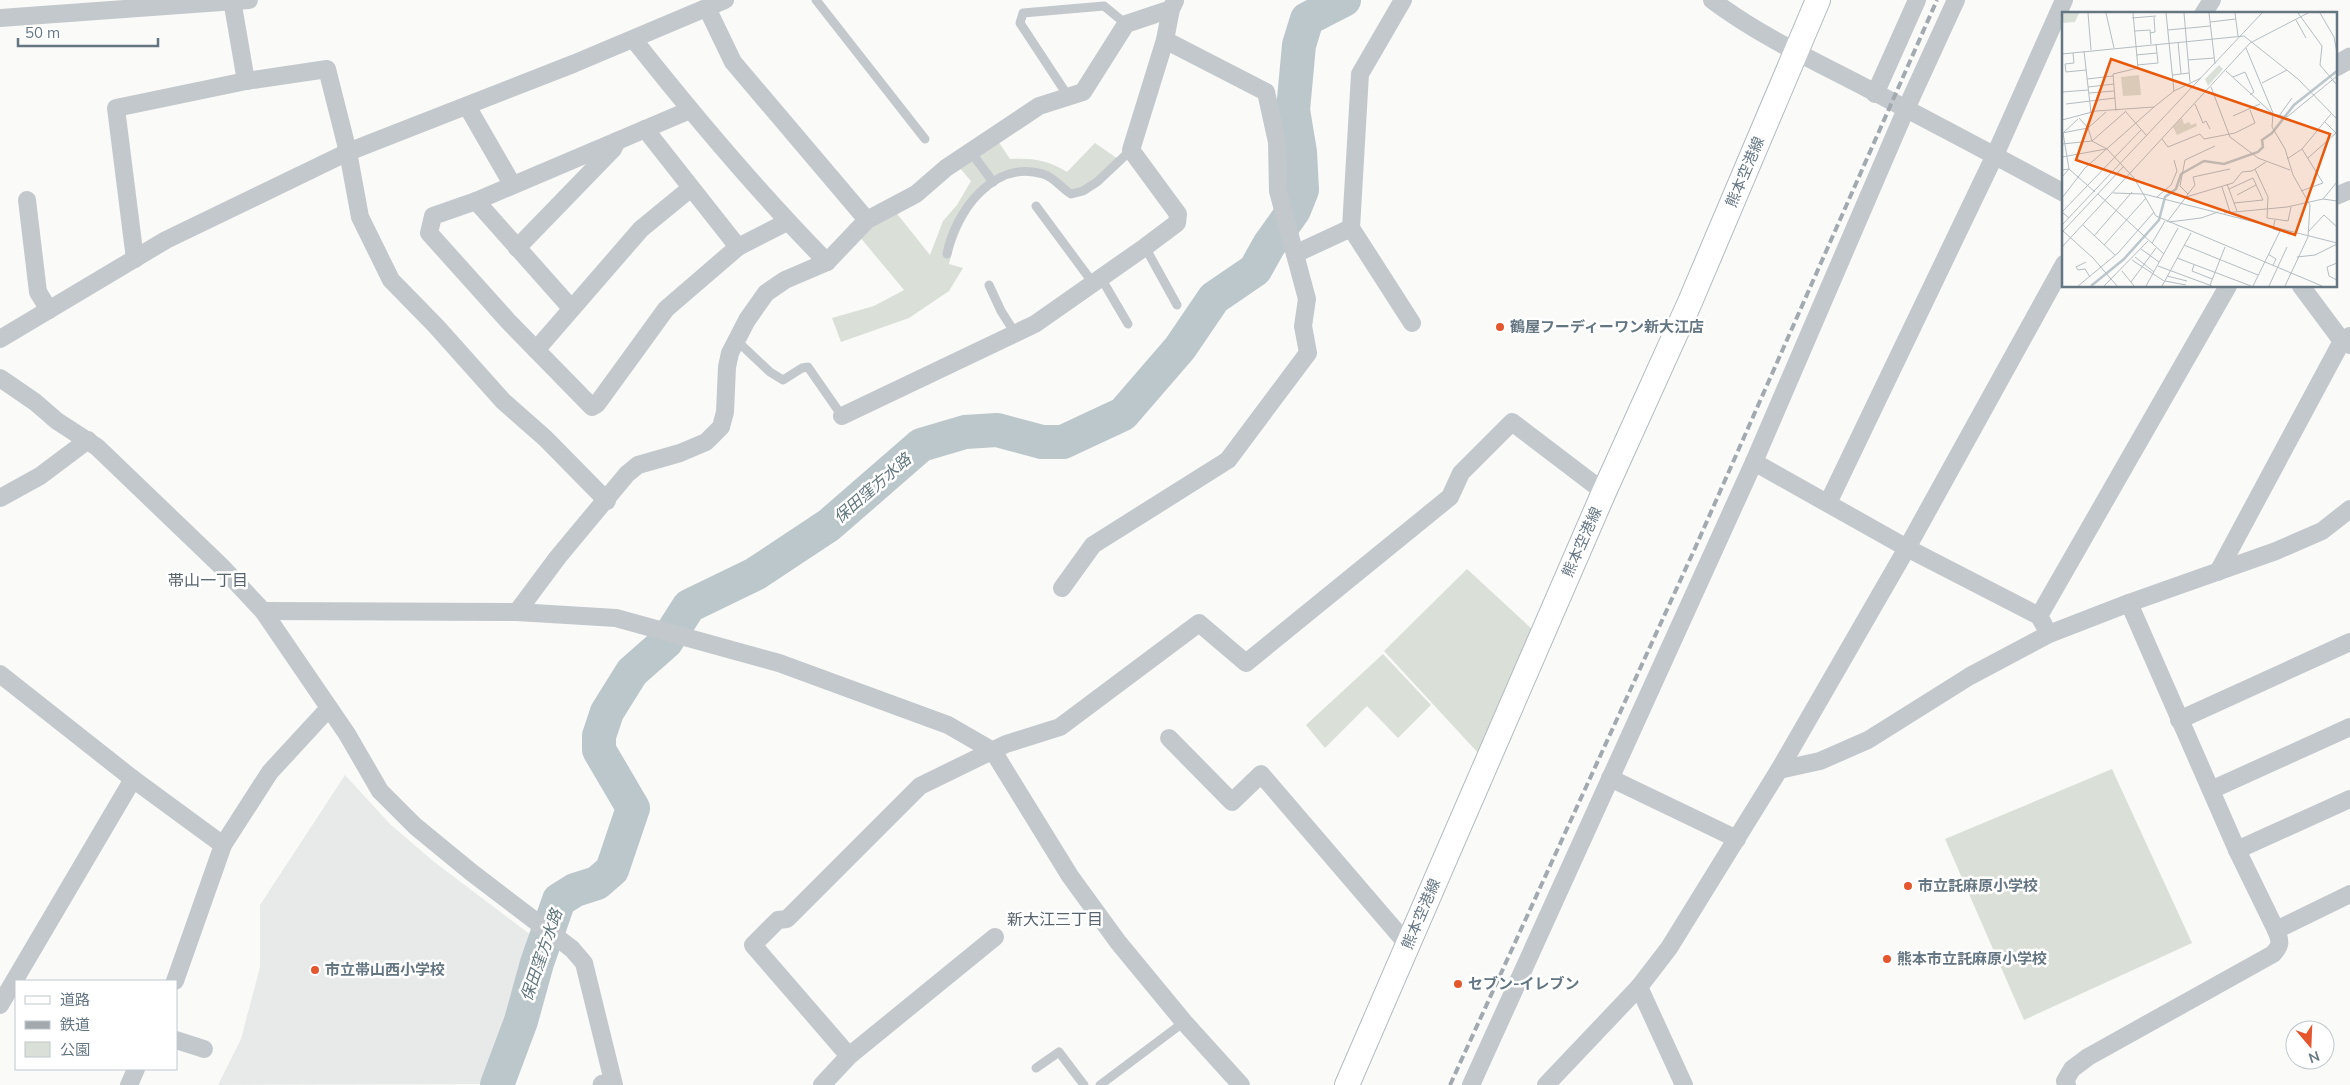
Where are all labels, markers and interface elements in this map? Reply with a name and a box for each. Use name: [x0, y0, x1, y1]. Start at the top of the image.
inset map: [2062, 12, 2338, 288]
scale bar: [18, 15, 158, 47]
text: 50 m: [25, 23, 60, 42]
street label: 熊本空港線: [1721, 134, 1768, 210]
place label: 鶴屋フーディーワン新大江店: [1510, 317, 1704, 336]
marker: 鶴屋フーディーワン新大江店: [1494, 321, 1506, 333]
water label: 保田窪方水路: [829, 448, 916, 527]
street label: 熊本空港線: [1558, 504, 1605, 580]
district label: 帯山一丁目: [168, 570, 248, 590]
street label: 熊本空港線: [1397, 876, 1444, 952]
place label: 市立託麻原小学校: [1918, 876, 2038, 895]
marker: 市立託麻原小学校: [1902, 880, 1914, 892]
water label: 保田窪方水路: [516, 904, 567, 1004]
district label: 新大江三丁目: [1007, 909, 1103, 929]
place label: 熊本市立託麻原小学校: [1897, 949, 2047, 968]
marker: 熊本市立託麻原小学校: [1881, 953, 1893, 965]
place label: 市立帯山西小学校: [325, 960, 445, 979]
marker: 市立帯山西小学校: [309, 964, 321, 976]
place label: セブン-イレブン: [1468, 974, 1580, 993]
marker: セブン-イレブン: [1452, 978, 1464, 990]
legend: [15, 980, 178, 1070]
text: 道路: [60, 990, 90, 1009]
text: 鉄道: [60, 1015, 90, 1034]
north arrow: [2285, 1020, 2335, 1070]
text: 公園: [60, 1040, 90, 1059]
text: N: [2306, 1047, 2322, 1068]

